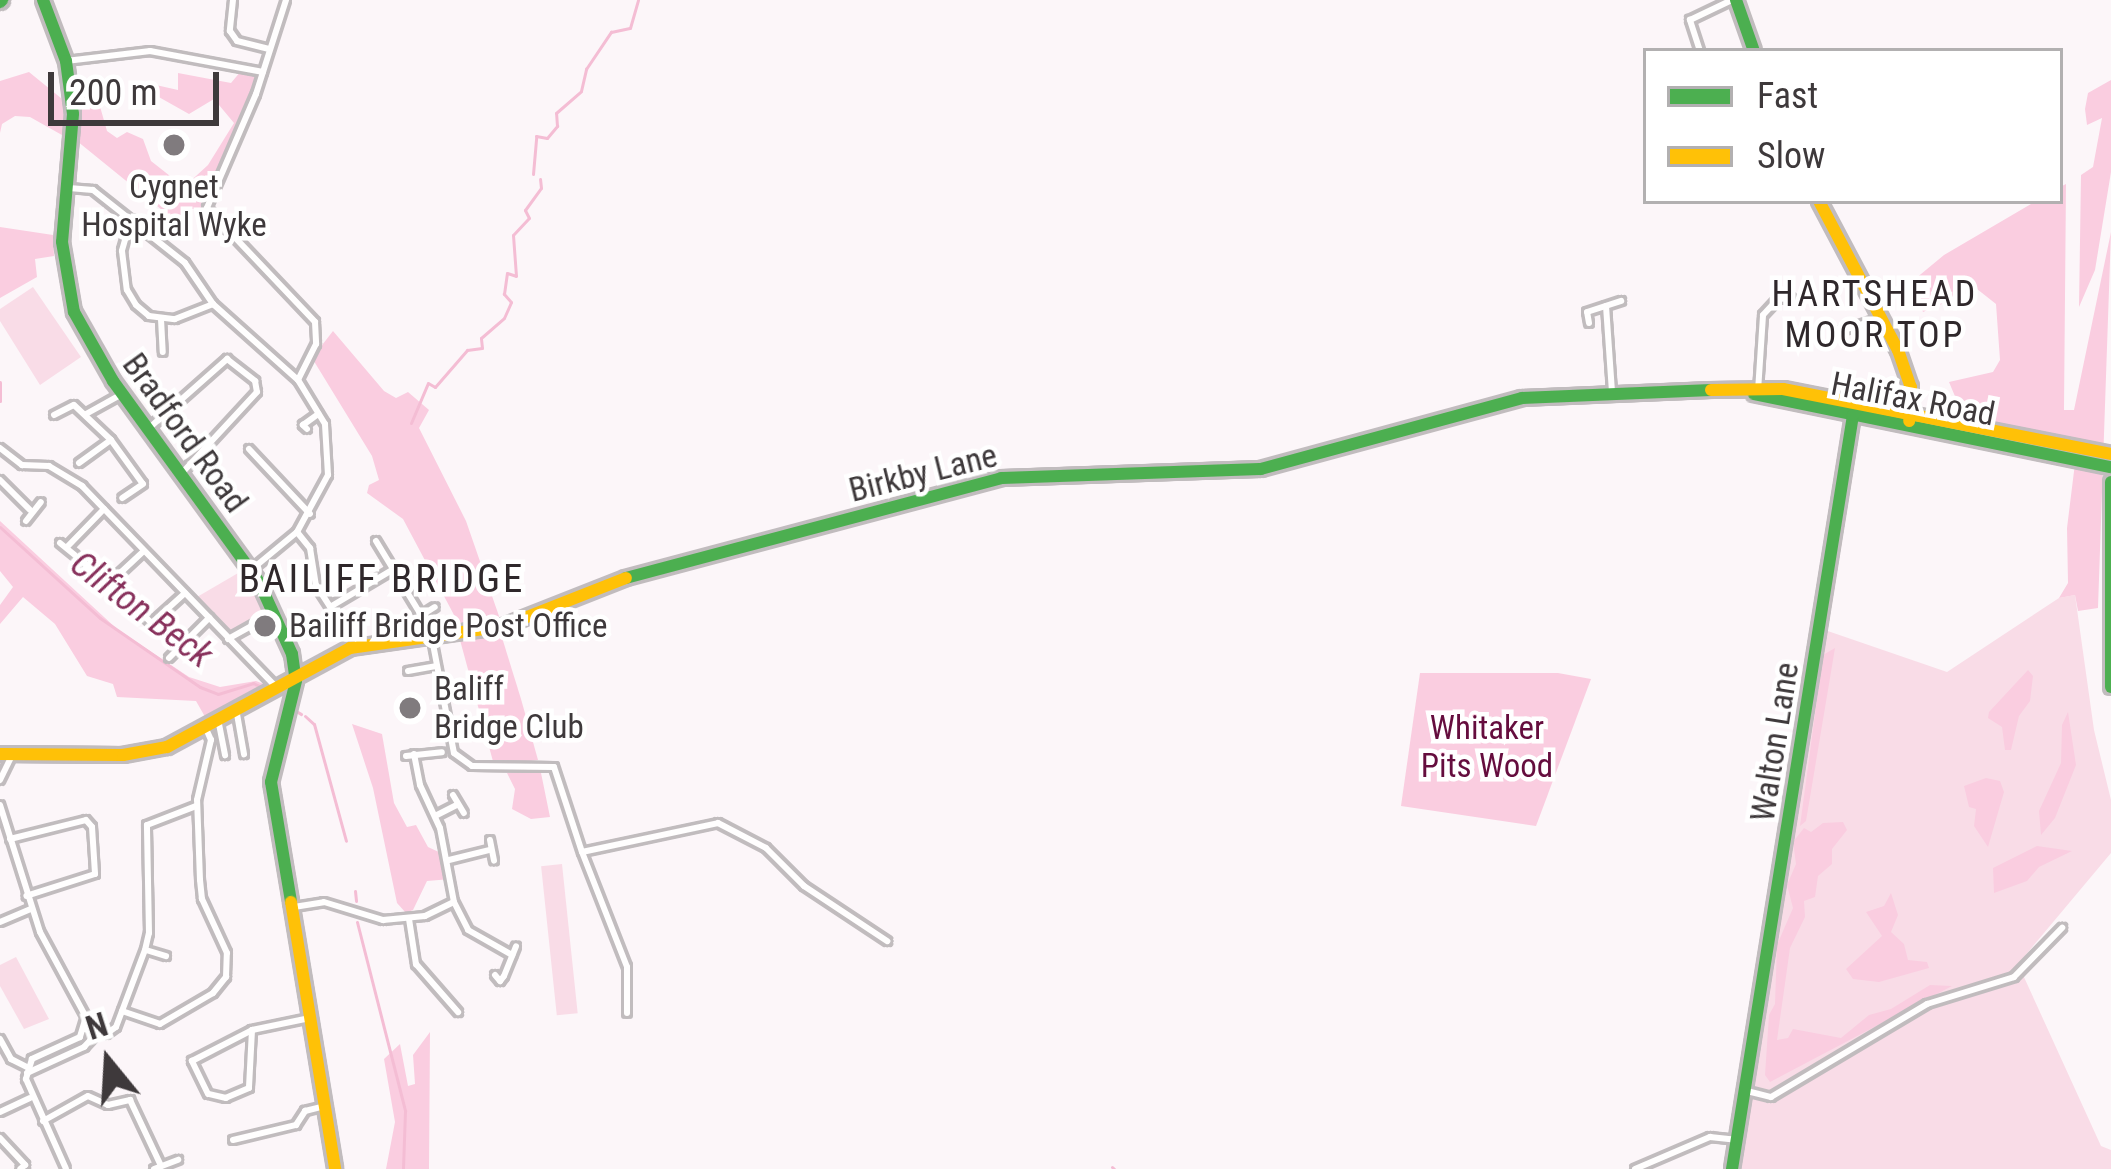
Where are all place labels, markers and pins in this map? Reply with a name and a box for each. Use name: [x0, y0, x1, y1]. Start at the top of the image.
marker: Cygnet Hospital Wyke: [158, 129, 190, 161]
place label: Cygnet Hospital Wyke: [81, 167, 267, 245]
place label: Bailiff Bridge Post Office: [289, 606, 607, 646]
marker: Bailiff Bridge Post Office: [252, 613, 278, 639]
place label: Baliff Bridge Club: [434, 669, 584, 747]
marker: Baliff Bridge Club: [397, 695, 423, 721]

